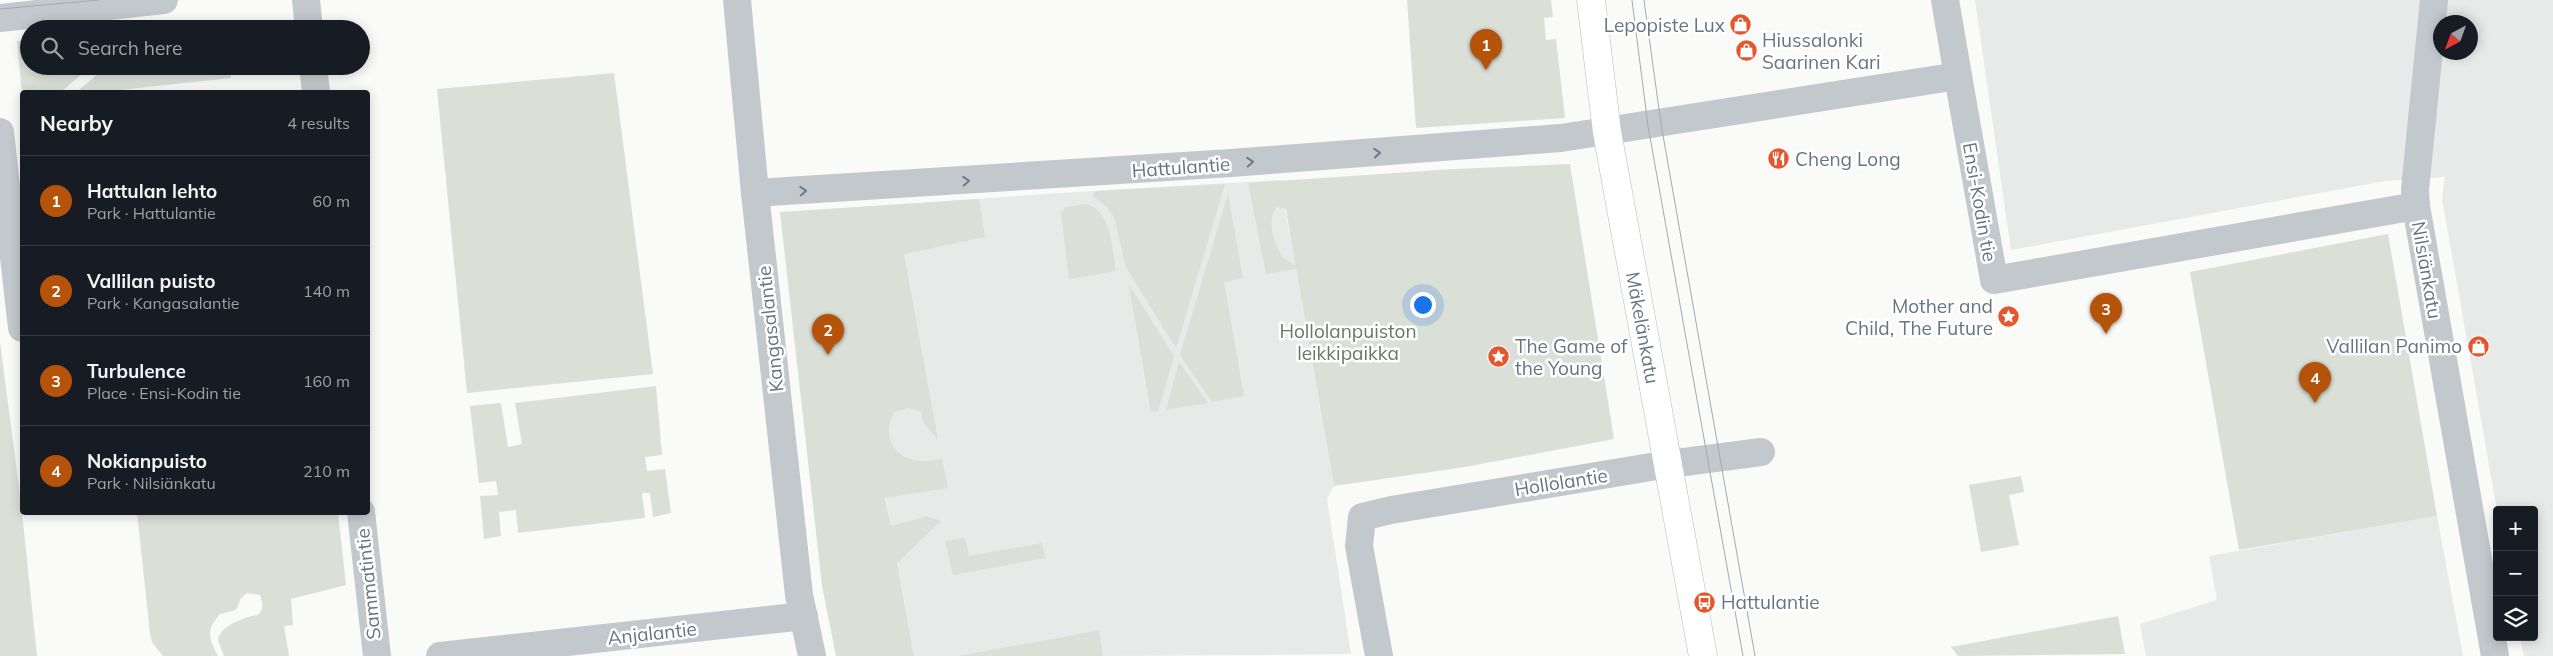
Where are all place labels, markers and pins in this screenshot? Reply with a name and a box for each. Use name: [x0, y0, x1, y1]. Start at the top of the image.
place label: Lepopiste Lux: [1604, 13, 1725, 37]
shop icon: Lepopiste Lux: [1729, 13, 1753, 37]
place label: Hiussalonki Saarinen Kari: [1762, 28, 1880, 74]
pin: 1: [1470, 29, 1502, 70]
shop icon: Hiussalonki Saarinen Kari: [1734, 39, 1758, 63]
restaurant icon: Cheng Long: [1767, 147, 1791, 171]
place label: Cheng Long: [1795, 147, 1901, 171]
pin: 3: [2090, 293, 2122, 334]
place label: Mother and Child, The Future: [1845, 294, 1993, 340]
place icon: Mother and Child, The Future: [1997, 305, 2021, 329]
pin: 2: [812, 314, 844, 355]
place label: The Game of the Young: [1515, 334, 1628, 380]
place label: Vallilan Panimo: [2326, 334, 2462, 358]
shop icon: Vallilan Panimo: [2466, 334, 2490, 358]
place icon: The Game of the Young: [1487, 345, 1511, 369]
pin: 4: [2299, 362, 2331, 403]
bus stop icon: Hattulantie: [1693, 590, 1717, 614]
place label: Hattulantie: [1721, 590, 1820, 614]

